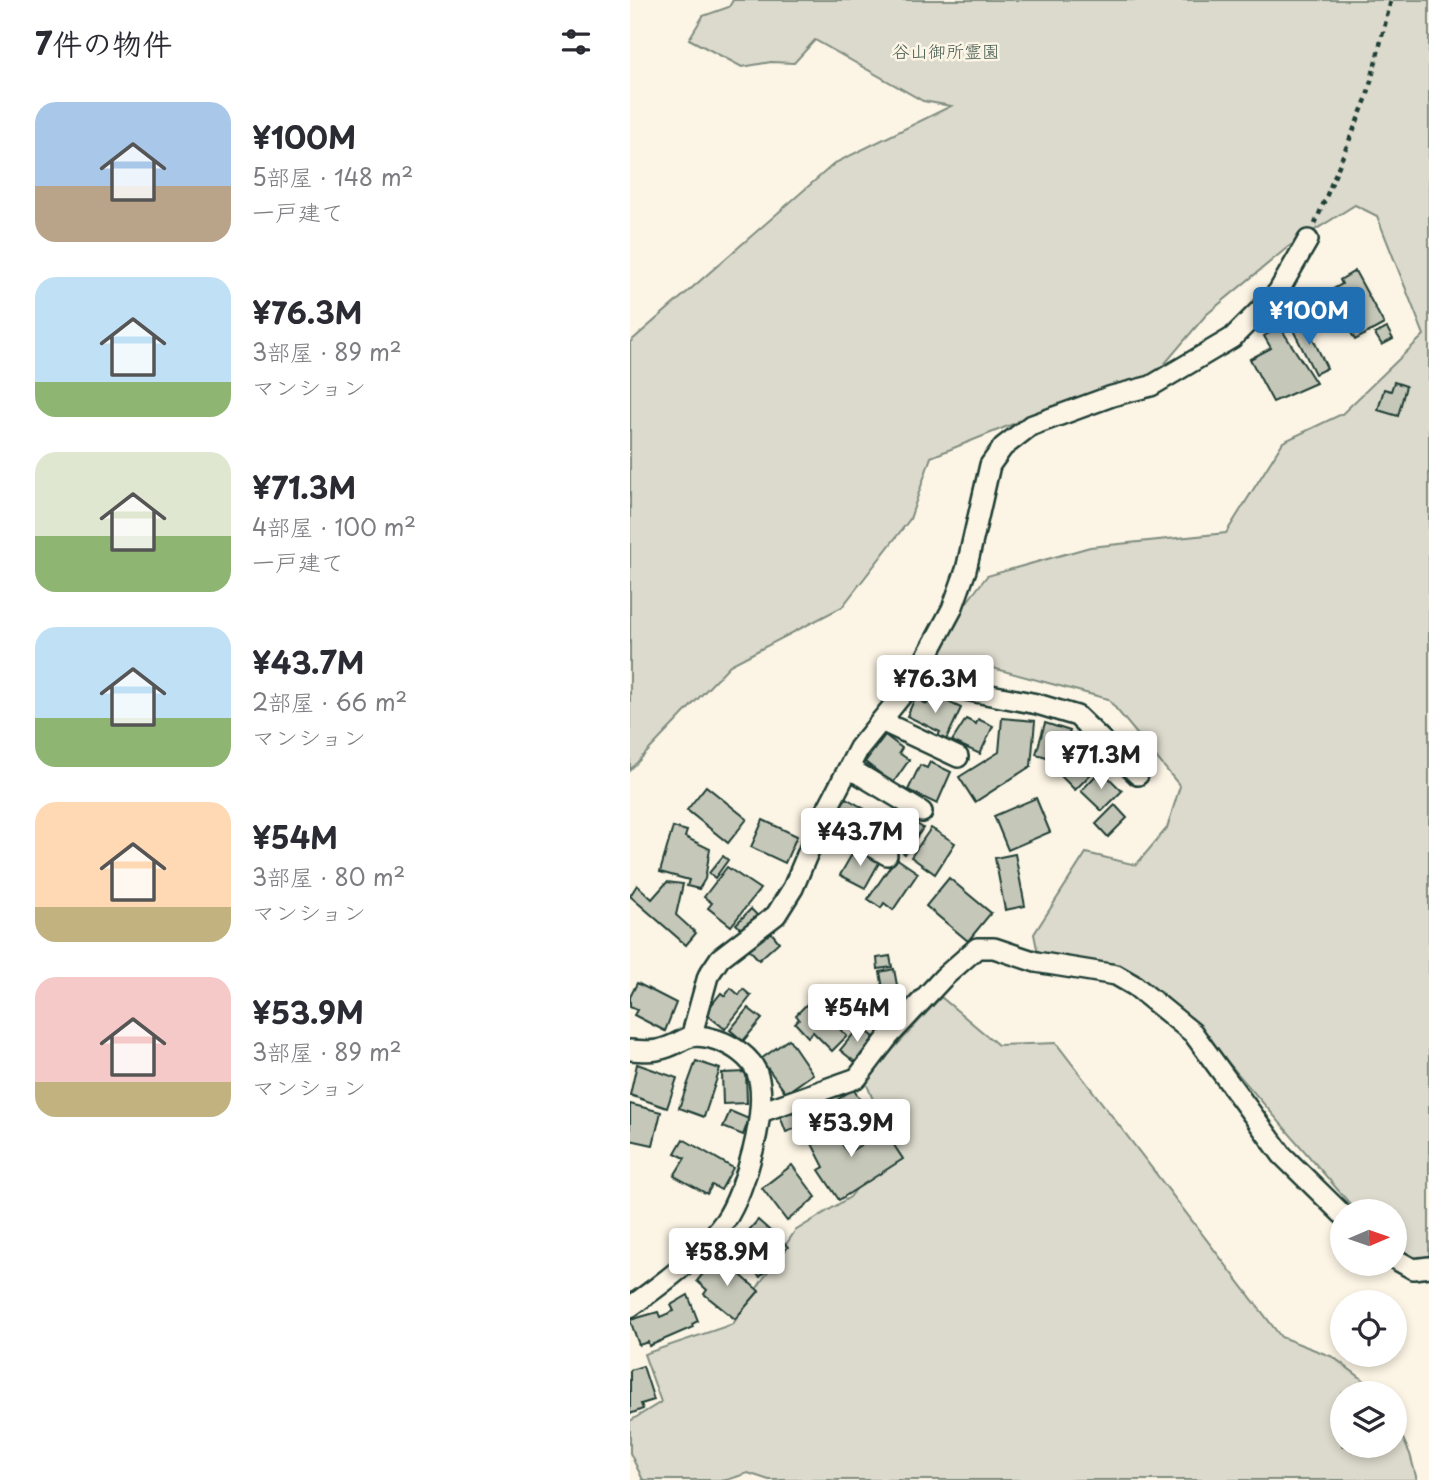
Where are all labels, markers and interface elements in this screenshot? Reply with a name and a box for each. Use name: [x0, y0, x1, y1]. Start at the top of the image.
text: 7件の物件: [35, 20, 172, 65]
icon: filters: [557, 23, 595, 61]
park label: 谷山御所霊園: [892, 37, 1000, 64]
text: ¥100M: [252, 114, 356, 159]
icon: home: [91, 130, 175, 214]
text: 5部屋 · 148 m²: [252, 159, 413, 194]
text: 一戸建て: [252, 194, 344, 229]
pin: ¥100M: [1260, 288, 1358, 347]
text: ¥76.3M: [252, 289, 362, 334]
text: ¥100M: [1269, 292, 1349, 327]
icon: home: [91, 305, 175, 389]
text: 3部屋 · 89 m²: [252, 334, 402, 369]
text: マンション: [252, 369, 366, 404]
text: ¥71.3M: [252, 464, 356, 509]
icon: home: [91, 480, 175, 564]
text: 4部屋 · 100 m²: [252, 509, 416, 544]
text: 一戸建て: [252, 544, 344, 579]
text: ¥43.7M: [252, 639, 364, 684]
icon: home: [91, 655, 175, 739]
pin: ¥76.3M: [878, 656, 992, 715]
text: ¥76.3M: [893, 660, 977, 695]
text: 2部屋 · 66 m²: [252, 684, 407, 719]
text: マンション: [252, 719, 366, 754]
pin: ¥71.3M: [1044, 732, 1158, 791]
text: ¥71.3M: [1061, 736, 1141, 771]
pin: ¥43.7M: [803, 808, 917, 868]
text: ¥43.7M: [817, 813, 903, 848]
text: ¥54M: [252, 814, 338, 859]
icon: home: [91, 830, 175, 914]
text: 3部屋 · 80 m²: [252, 859, 405, 894]
text: マンション: [252, 894, 366, 929]
pin: ¥54M: [816, 984, 898, 1044]
text: ¥53.9M: [252, 989, 364, 1034]
text: ¥54M: [824, 989, 890, 1024]
icon: home: [91, 1005, 175, 1089]
text: 3部屋 · 89 m²: [252, 1034, 402, 1069]
text: マンション: [252, 1069, 366, 1104]
pin: ¥53.9M: [794, 1100, 908, 1159]
text: ¥53.9M: [808, 1104, 894, 1139]
north arrow: [1330, 1199, 1407, 1276]
map controls: [1330, 1199, 1407, 1458]
pin: ¥58.9M: [670, 1228, 784, 1288]
text: ¥58.9M: [685, 1233, 769, 1268]
button: locate: [1330, 1290, 1407, 1367]
button: layers: [1330, 1381, 1407, 1458]

